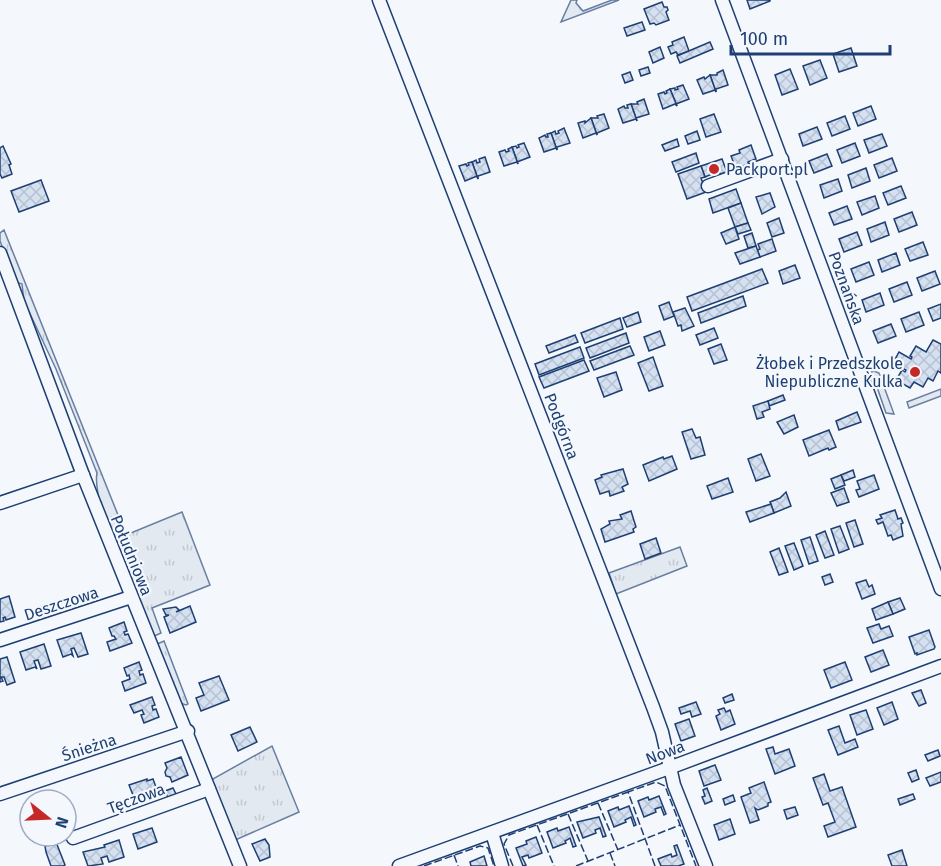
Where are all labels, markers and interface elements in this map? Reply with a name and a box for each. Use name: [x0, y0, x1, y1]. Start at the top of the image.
scale bar: [731, 18, 890, 56]
text: 100 m: [740, 28, 788, 50]
place label: Packport.pl: [726, 160, 808, 179]
marker: Packport.pl: [707, 162, 721, 176]
street label: Poznańska: [824, 249, 869, 327]
place label: Żłobek i Przedszkole Niepubliczne Kulka: [756, 353, 903, 391]
marker: Żłobek i Przedszkole Niepubliczne Kulka: [908, 365, 922, 379]
street label: Podgórna: [540, 390, 583, 462]
street label: Południowa: [107, 512, 156, 598]
street label: Deszczowa: [21, 583, 101, 624]
street label: Śnieżna: [59, 729, 119, 765]
street label: Nowa: [643, 736, 687, 769]
street label: Tęczowa: [105, 779, 168, 818]
north arrow: [18, 788, 78, 848]
text: N: [51, 815, 72, 830]

